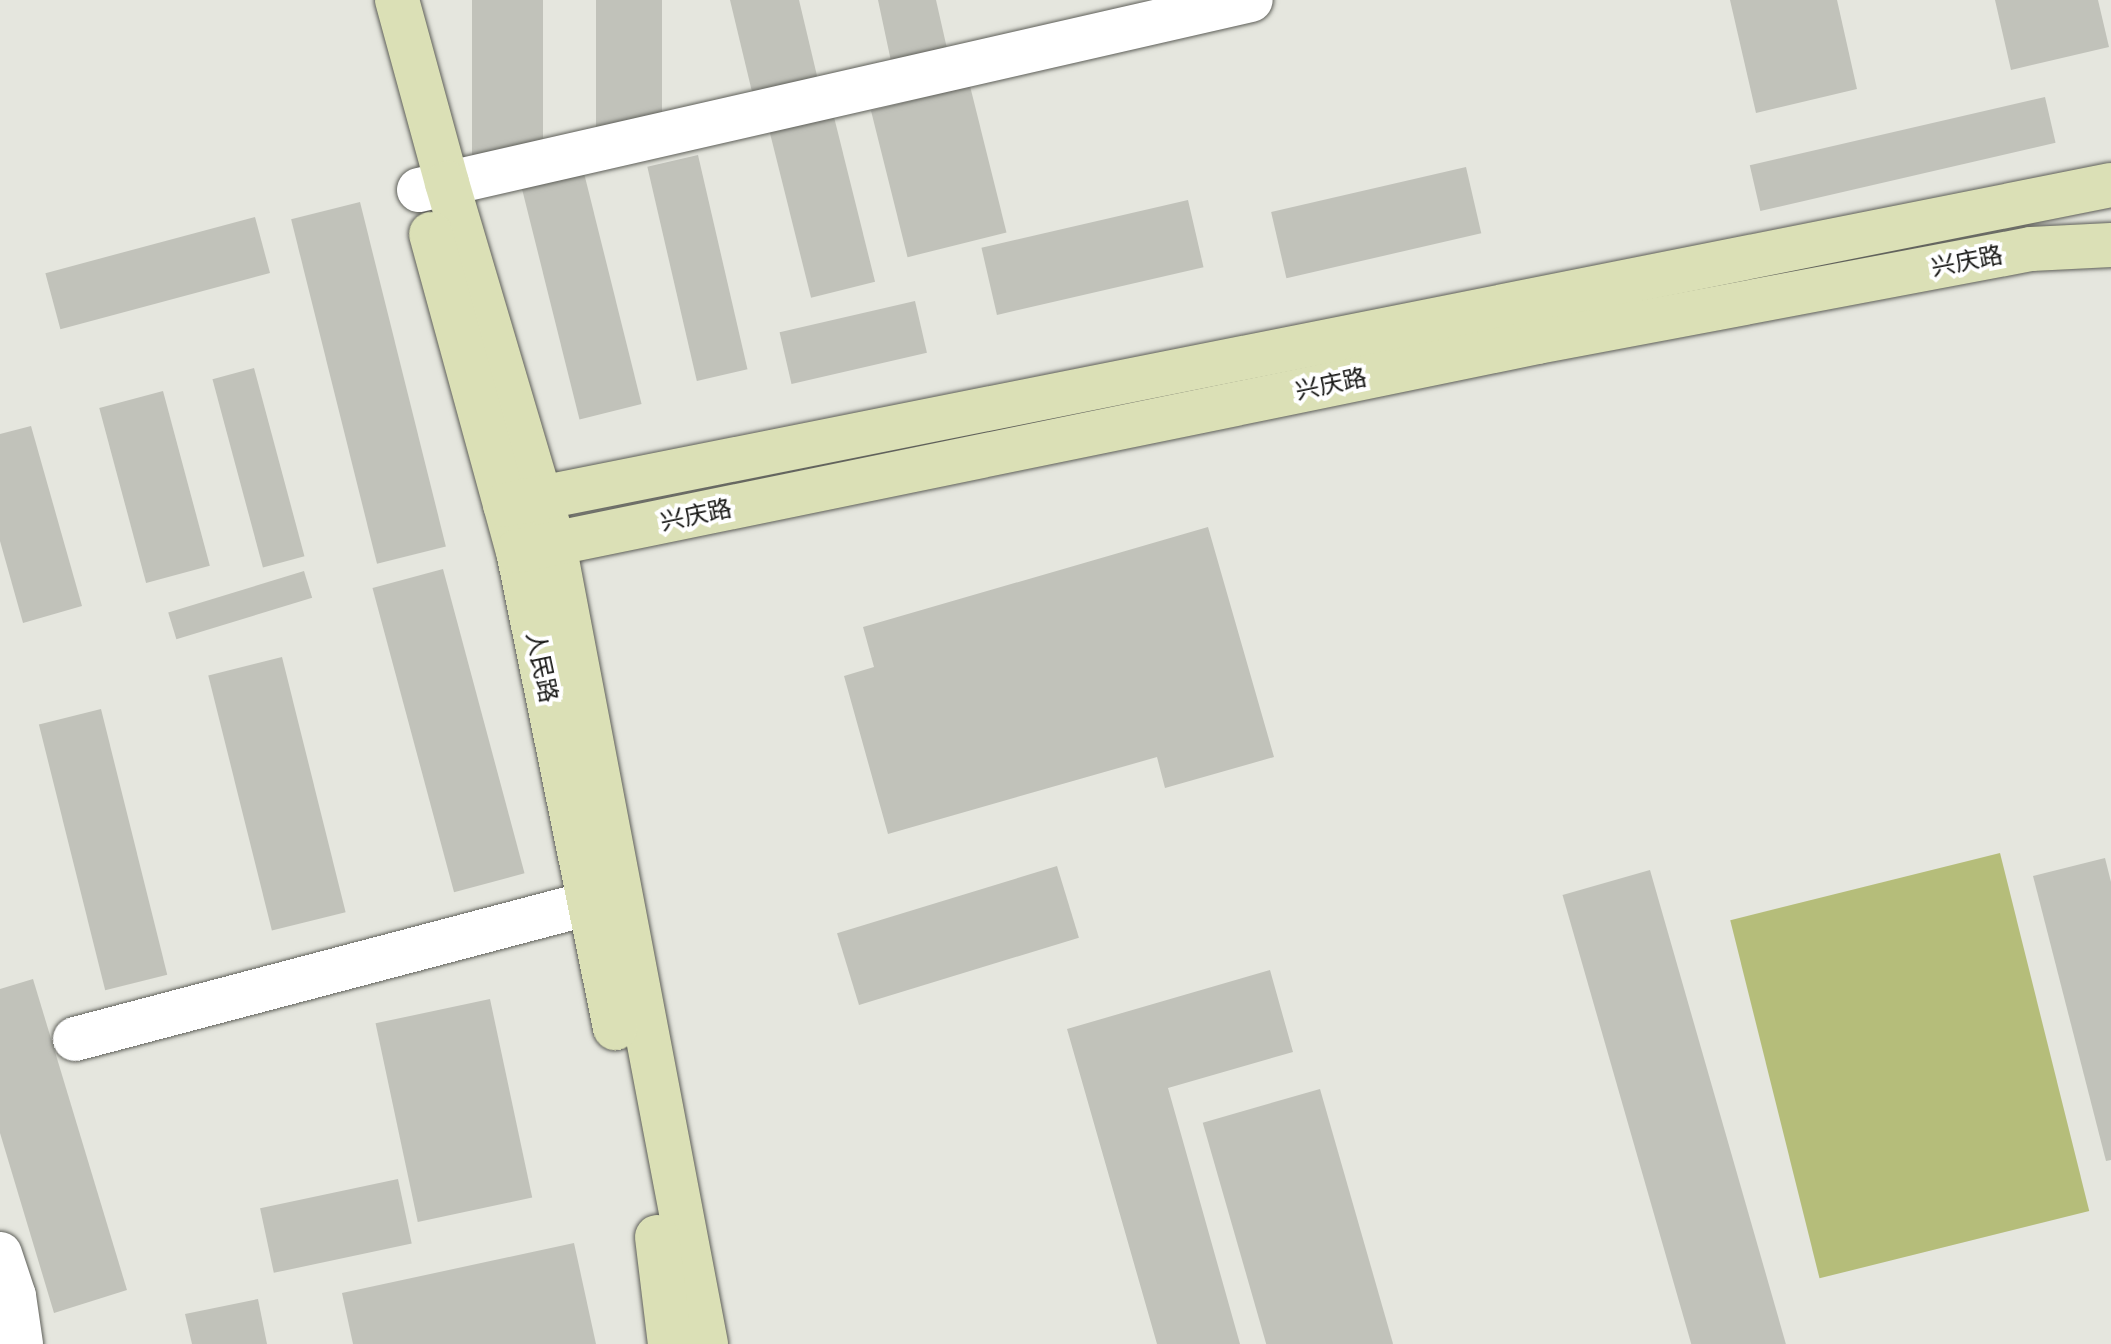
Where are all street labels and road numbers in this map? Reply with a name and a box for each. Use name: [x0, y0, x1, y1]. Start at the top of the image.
street label: 兴庆路: [1929, 240, 2005, 282]
street label: 兴庆路: [1293, 362, 1369, 406]
street label: 兴庆路: [658, 493, 734, 537]
street label: 人民路: [520, 629, 564, 705]

